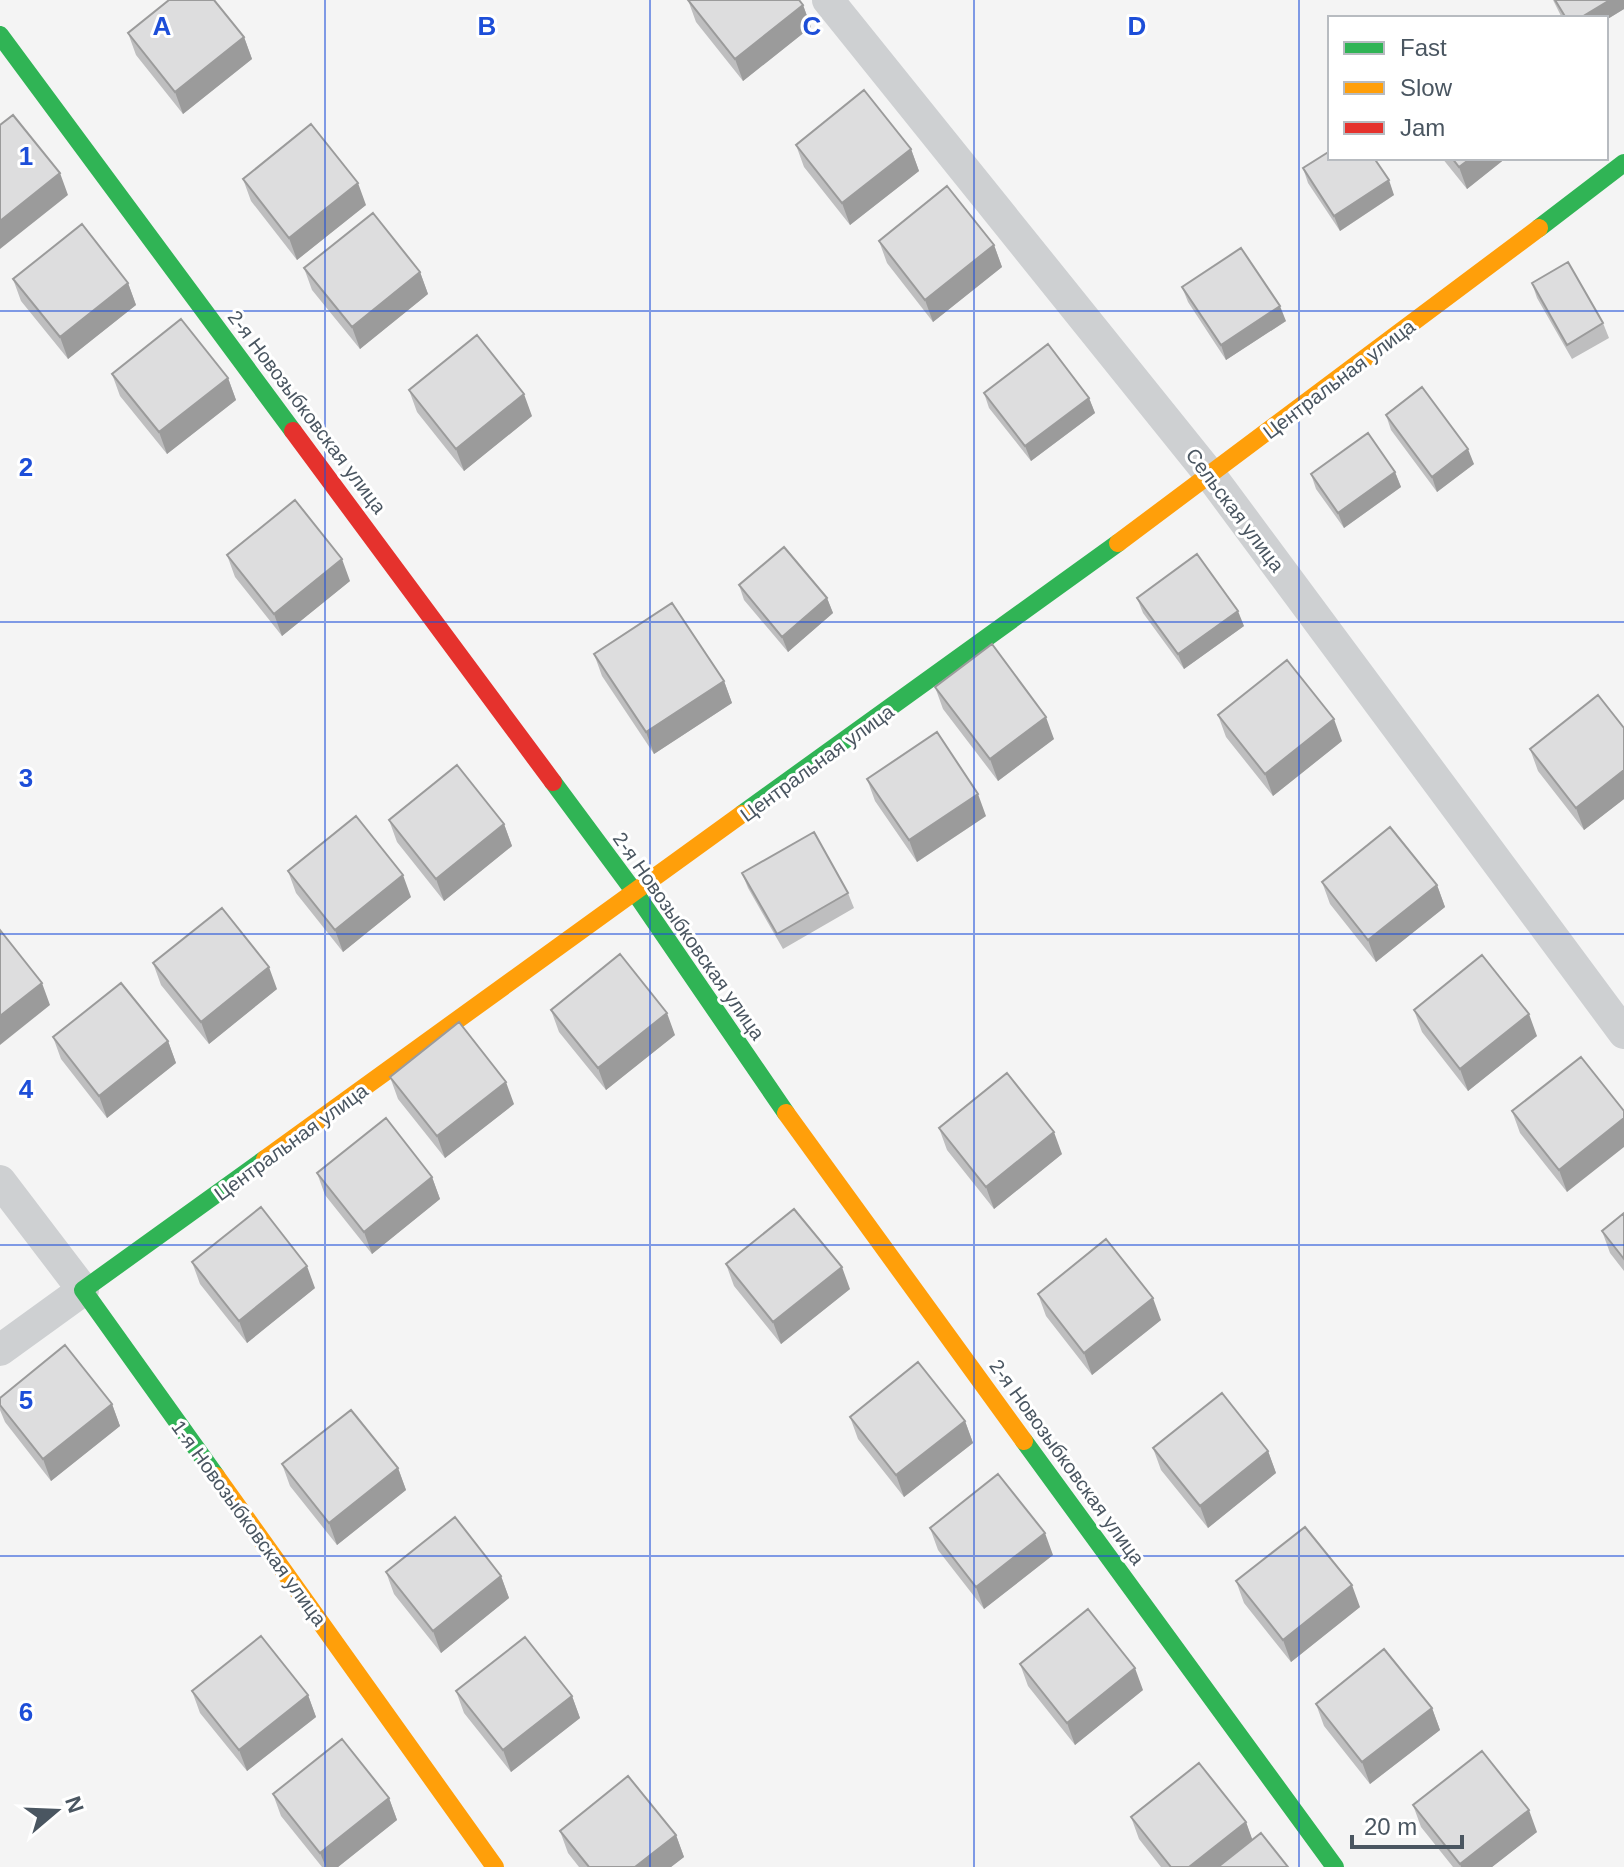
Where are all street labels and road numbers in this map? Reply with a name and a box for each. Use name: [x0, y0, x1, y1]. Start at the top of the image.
street label: 2-я Новозыбковская улица: [224, 306, 391, 518]
street label: Центральная улица: [1259, 314, 1420, 443]
street label: Сельская улица: [1181, 444, 1289, 577]
street label: Центральная улица: [736, 700, 899, 826]
street label: 2-я Новозыбковская улица: [609, 828, 770, 1045]
street label: Центральная улица: [210, 1079, 373, 1205]
street label: 2-я Новозыбковская улица: [985, 1355, 1149, 1570]
street label: 1-я Новозыбковская улица: [167, 1416, 331, 1631]

